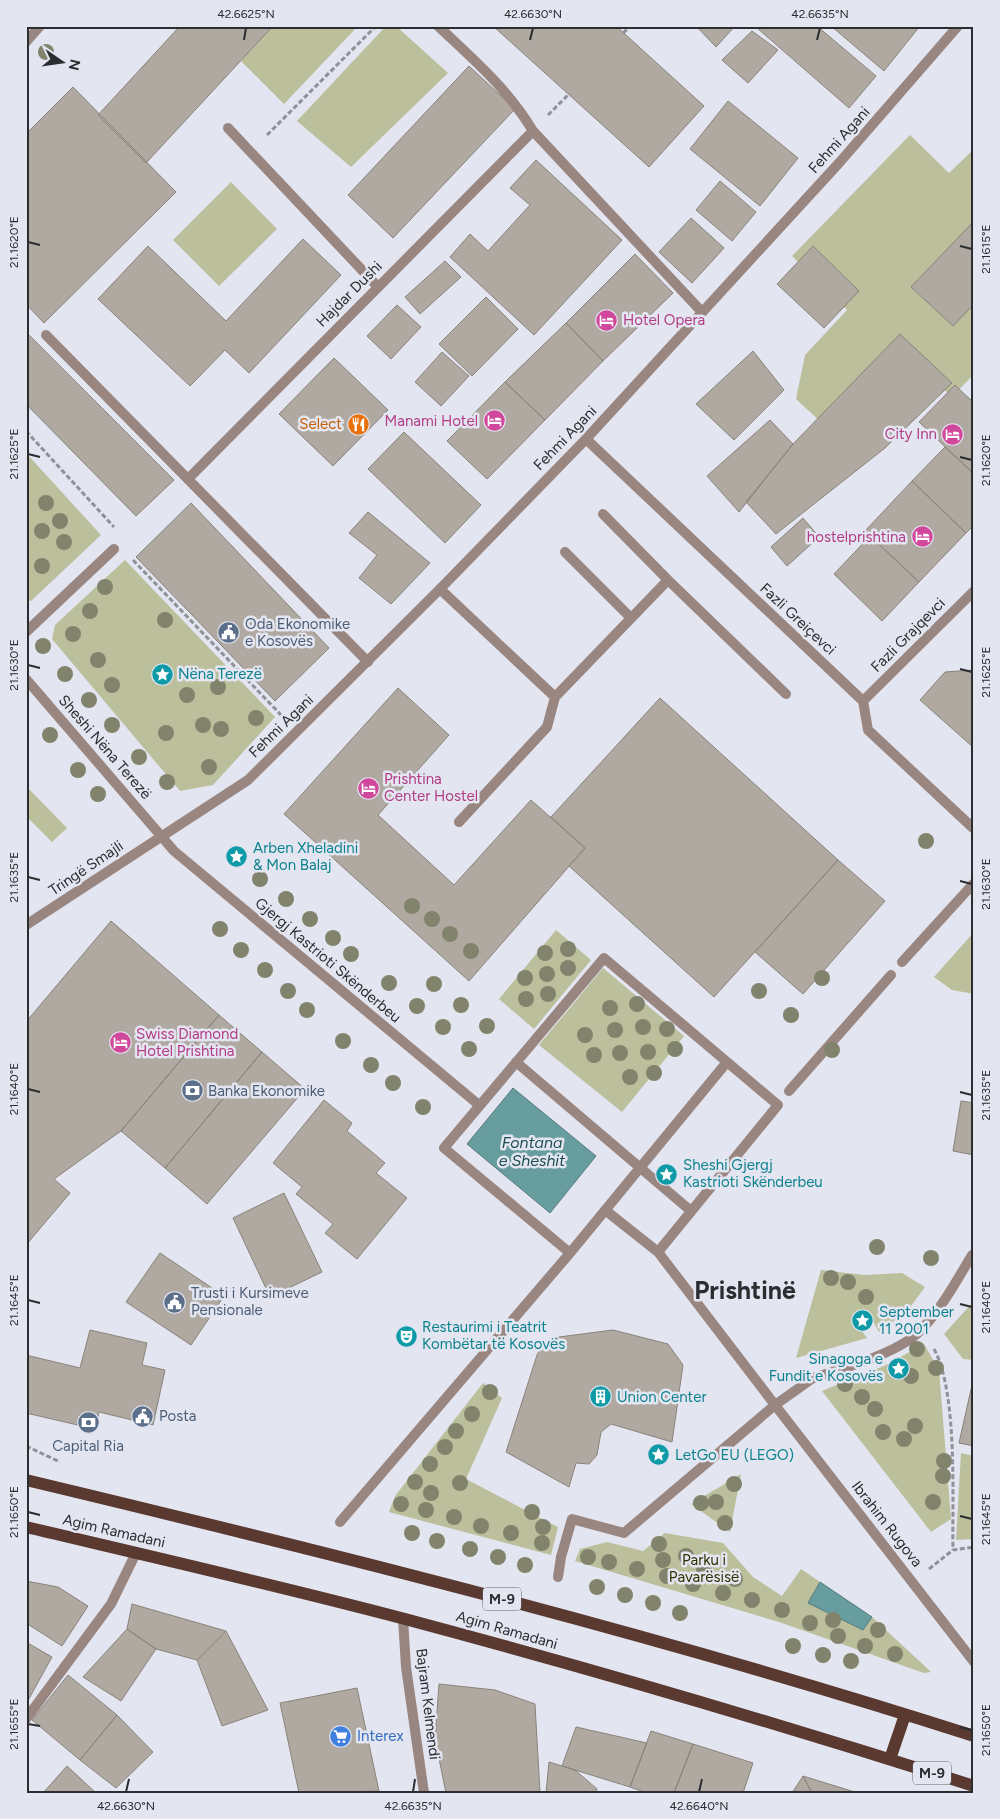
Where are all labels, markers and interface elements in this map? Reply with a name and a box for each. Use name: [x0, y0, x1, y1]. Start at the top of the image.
text: 42.6625°N: [217, 7, 275, 21]
text: 42.6630°N: [504, 7, 562, 21]
text: 42.6635°N: [791, 7, 849, 21]
north arrow: [38, 38, 88, 88]
text: N: [65, 58, 84, 72]
street label: Fehmi Agani: [805, 103, 873, 177]
text: 21.1620°E: [7, 216, 21, 268]
text: 21.1615°E: [979, 224, 993, 274]
street label: Hajdar Dushi: [312, 257, 386, 331]
hotel icon: Hotel Opera: [595, 308, 619, 332]
place label: Hotel Opera: [623, 311, 705, 329]
street label: Fehmi Agani: [530, 402, 600, 474]
hotel icon: Manami Hotel: [482, 409, 506, 433]
restaurant icon: Select: [346, 412, 370, 436]
place label: Manami Hotel: [385, 412, 478, 430]
place label: Select: [299, 415, 342, 433]
hotel icon: City Inn: [941, 422, 965, 446]
place label: City Inn: [885, 425, 937, 443]
text: 21.1625°E: [7, 428, 21, 480]
text: 21.1620°E: [979, 434, 993, 486]
hotel icon: hostelprishtina: [910, 525, 934, 549]
place label: hostelprishtina: [807, 528, 906, 546]
street label: Fazli Greiçevci: [756, 579, 840, 659]
street label: Fazli Grajqevci: [867, 594, 949, 676]
place label: Oda Ekonomike e Kosovës: [245, 615, 350, 650]
public building icon: Oda Ekonomike e Kosovës: [217, 621, 241, 645]
text: 21.1630°E: [7, 639, 21, 691]
text: 21.1625°E: [979, 646, 993, 698]
place icon: Nëna Terezë: [150, 662, 174, 686]
place label: Nëna Terezë: [178, 665, 262, 683]
street label: Sheshi Nëna Terezë: [55, 691, 155, 803]
street label: Fehmi Agani: [245, 691, 317, 761]
place label: Prishtina Center Hostel: [384, 770, 478, 805]
hotel icon: Prishtina Center Hostel: [356, 776, 380, 800]
street label: Tringë Smajli: [45, 837, 127, 899]
place label: Arben Xheladini & Mon Balaj: [253, 839, 358, 874]
place icon: Arben Xheladini & Mon Balaj: [225, 845, 249, 869]
text: 21.1635°E: [7, 852, 21, 902]
text: 21.1630°E: [979, 858, 993, 910]
street label: Gjergj Kastrioti Skënderbeu: [251, 894, 405, 1026]
place label: Swiss Diamond Hotel Prishtina: [136, 1025, 238, 1060]
hotel icon: Swiss Diamond Hotel Prishtina: [108, 1031, 132, 1055]
text: 21.1640°E: [7, 1063, 21, 1115]
text: 21.1635°E: [979, 1070, 993, 1120]
bank icon: Banka Ekonomike: [180, 1079, 204, 1103]
place label: Banka Ekonomike: [208, 1082, 325, 1100]
water label: Fontana e Sheshit: [499, 1133, 566, 1170]
place label: Sheshi Gjergj Kastrioti Skënderbeu: [683, 1156, 823, 1191]
place icon: Sheshi Gjergj Kastrioti Skënderbeu: [655, 1162, 679, 1186]
text: 21.1645°E: [7, 1274, 21, 1326]
district label: Prishtinë: [694, 1275, 796, 1305]
text: 21.1640°E: [979, 1281, 993, 1333]
place label: Trusti i Kursimeve Pensionale: [191, 1284, 309, 1319]
public building icon: Trusti i Kursimeve Pensionale: [163, 1290, 187, 1314]
place label: September 11 2001: [879, 1303, 954, 1338]
place icon: September 11 2001: [851, 1309, 875, 1333]
place label: Restaurimi i Teatrit Kombëtar të Kosovës: [422, 1318, 565, 1353]
theatre icon: Restaurimi i Teatrit Kombëtar të Kosovës: [394, 1324, 418, 1348]
place label: Sinagoga e Fundit e Kosovës: [769, 1350, 883, 1385]
place icon: Sinagoga e Fundit e Kosovës: [887, 1356, 911, 1380]
building icon: Union Center: [589, 1385, 613, 1409]
place label: Union Center: [617, 1388, 707, 1406]
public building icon: Posta: [131, 1404, 155, 1428]
place label: Posta: [159, 1407, 197, 1425]
bank icon: Capital Ria: [76, 1411, 100, 1435]
place label: Capital Ria: [52, 1437, 124, 1455]
place icon: LetGo EU (LEGO): [647, 1443, 671, 1467]
place label: LetGo EU (LEGO): [675, 1446, 794, 1464]
street label: Ibrahim Rugova: [848, 1477, 926, 1571]
text: 21.1650°E: [7, 1486, 21, 1538]
text: 21.1645°E: [979, 1493, 993, 1545]
street label: Agim Ramadani: [61, 1510, 167, 1552]
park label: Parku i Pavarësisë: [669, 1551, 739, 1586]
road number: M-9: [483, 1588, 521, 1610]
street label: Agim Ramadani: [454, 1607, 560, 1653]
street label: Bajram Kelmendi: [412, 1647, 444, 1761]
text: 21.1655°E: [7, 1698, 21, 1750]
text: 21.1650°E: [979, 1704, 993, 1756]
supermarket icon: Interex: [329, 1724, 353, 1748]
place label: Interex: [357, 1727, 404, 1745]
road number: M-9: [913, 1762, 951, 1785]
text: 42.6630°N: [97, 1799, 155, 1813]
text: 42.6635°N: [384, 1799, 442, 1813]
text: 42.6640°N: [669, 1799, 729, 1813]

